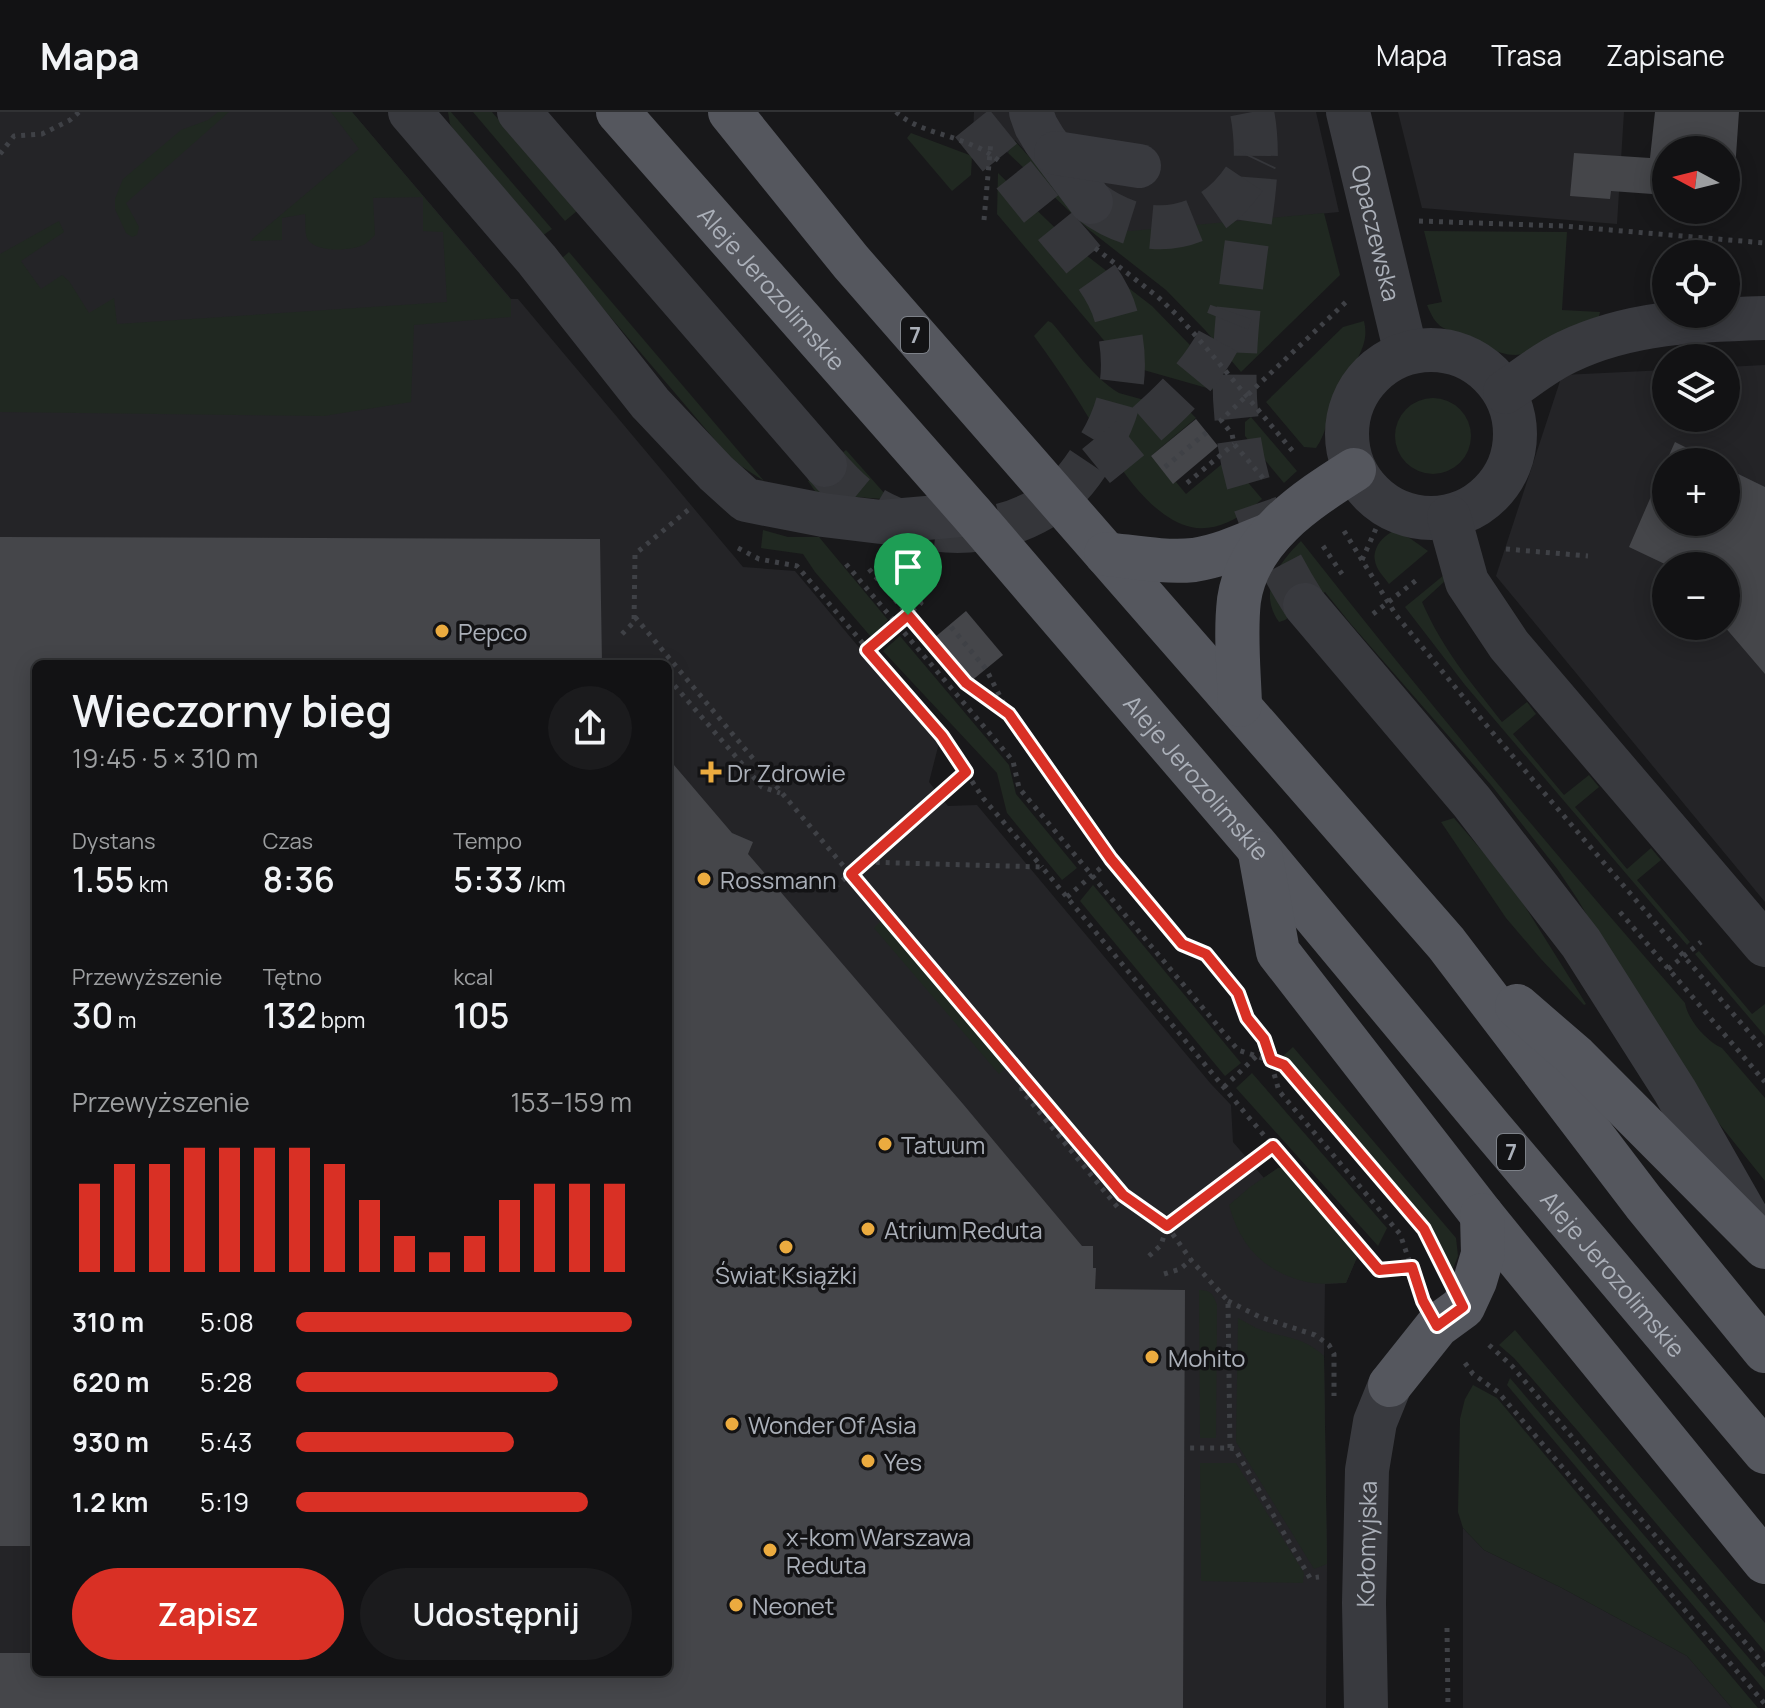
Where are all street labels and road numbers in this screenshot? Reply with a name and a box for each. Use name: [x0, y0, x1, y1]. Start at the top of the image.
street label: Opaczewska: [1345, 161, 1409, 304]
street label: Aleje Jerozolimskie: [691, 198, 854, 377]
road number: 7: [901, 317, 929, 353]
street label: Aleje Jerozolimskie: [1117, 687, 1278, 867]
road number: 7: [1497, 1134, 1525, 1170]
street label: Aleje Jerozolimskie: [1534, 1183, 1694, 1364]
street label: Kołomyjska: [1347, 1480, 1383, 1608]

